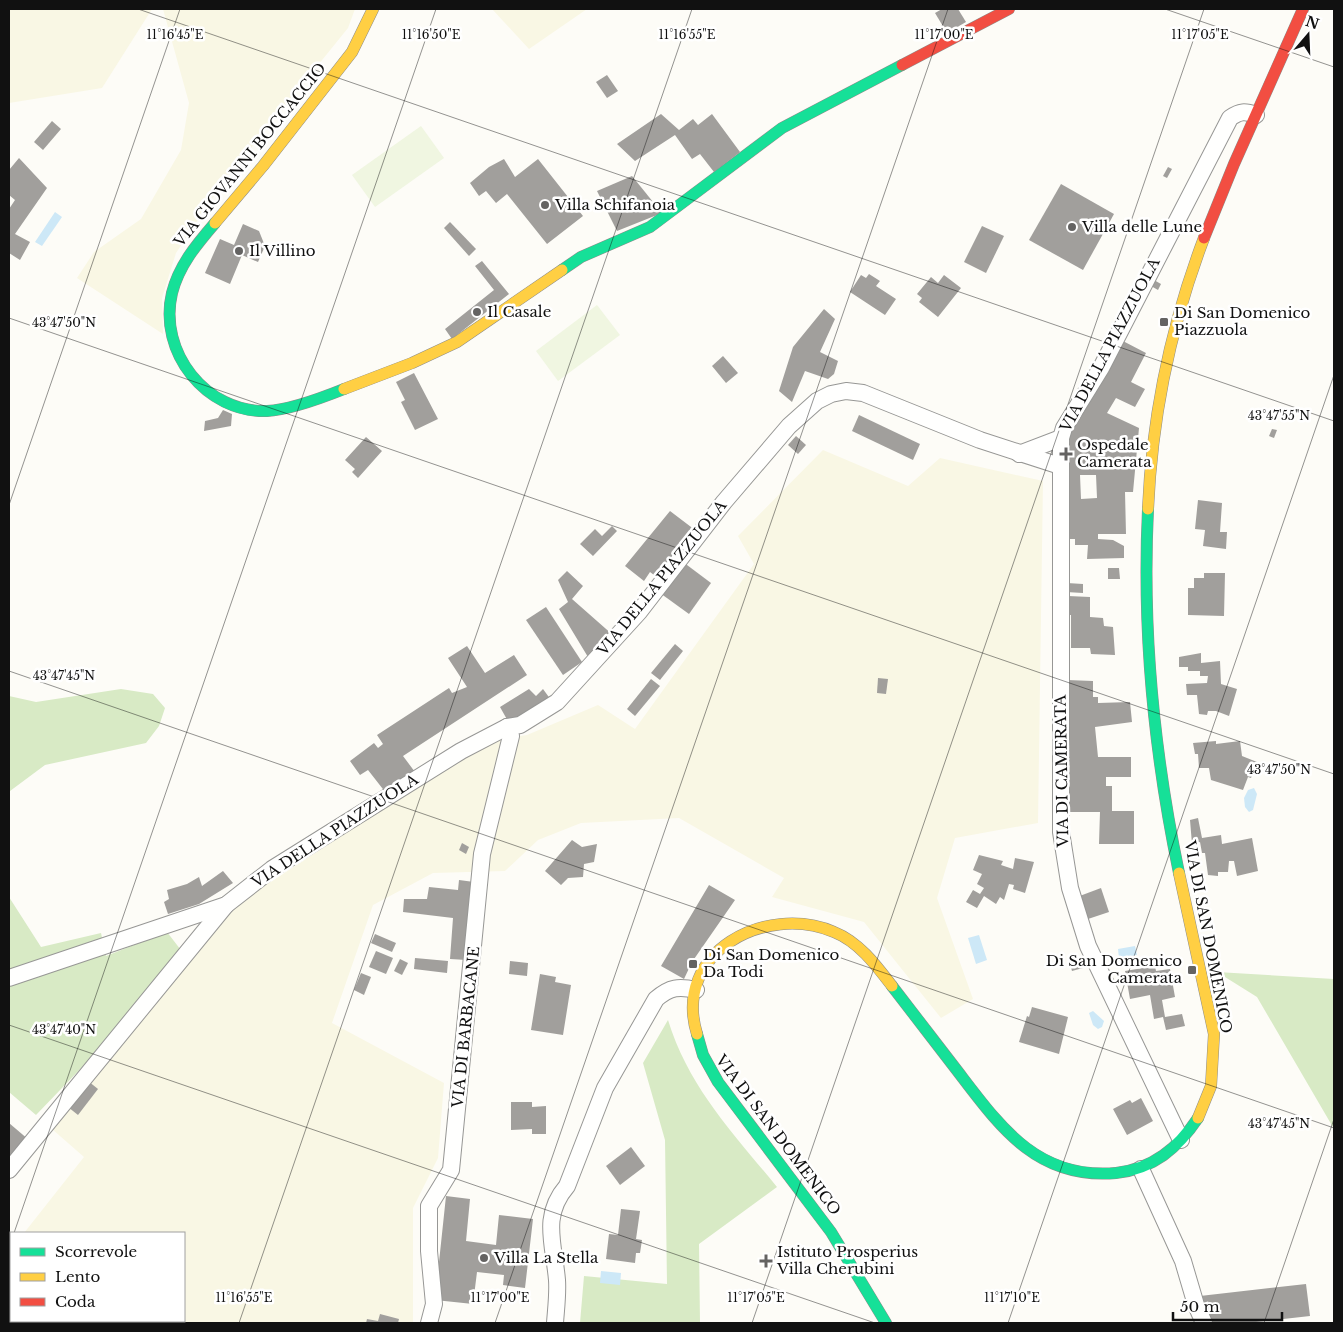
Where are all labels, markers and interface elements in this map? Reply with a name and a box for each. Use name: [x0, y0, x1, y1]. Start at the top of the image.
north arrow: [1283, 10, 1333, 60]
text: N: [1303, 12, 1321, 33]
text: 11°16'45"E: [146, 27, 204, 42]
text: 11°16'50"E: [402, 27, 461, 42]
text: 11°16'55"E: [659, 27, 716, 42]
text: 11°17'00"E: [914, 27, 974, 42]
text: 11°17'05"E: [1171, 27, 1229, 42]
street label: VIA GIOVANNI BOCCACCIO: [169, 59, 330, 251]
place label: Villa Schifanoia: [554, 195, 676, 214]
marker: Villa Schifanoia: [539, 199, 551, 211]
place label: Villa delle Lune: [1081, 217, 1202, 236]
marker: Villa delle Lune: [1066, 221, 1078, 233]
place label: Il Villino: [249, 241, 316, 260]
marker: Il Villino: [233, 245, 245, 257]
street label: VIA DELLA PIAZZUOLA: [1055, 254, 1164, 436]
place label: Il Casale: [487, 302, 551, 321]
place label: Di San Domenico Piazzuola: [1174, 303, 1311, 339]
marker: Il Casale: [471, 306, 483, 318]
text: 43°47'50"N: [32, 315, 96, 330]
marker: Di San Domenico Piazzuola: [1158, 316, 1170, 328]
text: 43°47'55"N: [1248, 408, 1310, 423]
place label: Ospedale Camerata: [1077, 435, 1152, 471]
marker: Ospedale Camerata: [1059, 447, 1073, 461]
street label: VIA DELLA PIAZZUOLA: [592, 496, 731, 660]
text: 43°47'45"N: [33, 668, 95, 683]
street label: VIA DI CAMERATA: [1051, 694, 1072, 848]
text: 43°47'50"N: [1247, 762, 1311, 777]
street label: VIA DELLA PIAZZUOLA: [247, 769, 422, 892]
street label: VIA DI SAN DOMENICO: [1180, 838, 1237, 1035]
street label: VIA DI BARBACANE: [447, 945, 483, 1110]
place label: Di San Domenico Da Todi: [703, 945, 840, 981]
place label: Di San Domenico Camerata: [1046, 951, 1183, 987]
marker: Di San Domenico Da Todi: [687, 958, 699, 970]
marker: Di San Domenico Camerata: [1186, 964, 1198, 976]
text: 43°47'40"N: [32, 1022, 96, 1037]
street label: VIA DI SAN DOMENICO: [711, 1050, 845, 1219]
text: 43°47'45"N: [1248, 1116, 1310, 1131]
legend: [10, 1232, 185, 1322]
text: Scorrevole: [55, 1242, 137, 1261]
place label: Istituto Prosperius Villa Cherubini: [776, 1242, 918, 1278]
place label: Villa La Stella: [493, 1248, 599, 1267]
marker: Villa La Stella: [478, 1252, 490, 1264]
marker: Istituto Prosperius Villa Cherubini: [759, 1254, 773, 1268]
text: Lento: [55, 1267, 101, 1286]
text: 11°16'55"E: [216, 1290, 273, 1305]
text: 11°17'00"E: [470, 1290, 530, 1305]
text: 11°17'05"E: [727, 1290, 785, 1305]
text: 11°17'10"E: [984, 1290, 1040, 1305]
scale bar: [1173, 1290, 1282, 1322]
text: Coda: [55, 1292, 96, 1311]
text: 50 m: [1180, 1297, 1220, 1316]

